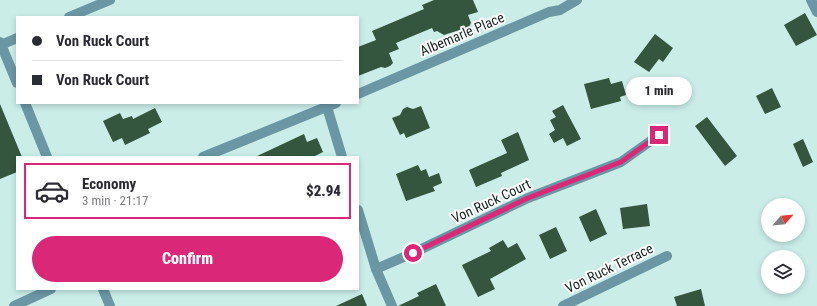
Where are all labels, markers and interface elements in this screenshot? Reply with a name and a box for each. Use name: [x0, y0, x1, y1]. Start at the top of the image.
street label: Albemarle Place: [417, 9, 507, 59]
text: Von Ruck Court: [56, 32, 149, 50]
text: Von Ruck Court: [56, 71, 149, 89]
callout: 1 min: [626, 77, 692, 105]
text: 1 min: [645, 83, 673, 98]
route end: [650, 126, 668, 144]
icon: car: [34, 173, 70, 209]
text: Economy: [82, 175, 136, 193]
street label: Von Ruck Court: [449, 176, 533, 226]
text: $2.94: [306, 182, 341, 200]
text: 3 min · 21:17: [82, 193, 148, 208]
north arrow: [761, 198, 805, 242]
map controls: [761, 198, 805, 294]
button: Confirm: [32, 236, 343, 282]
street label: Von Ruck Terrace: [563, 240, 656, 296]
route start: [404, 244, 422, 262]
button: layers: [761, 250, 805, 294]

